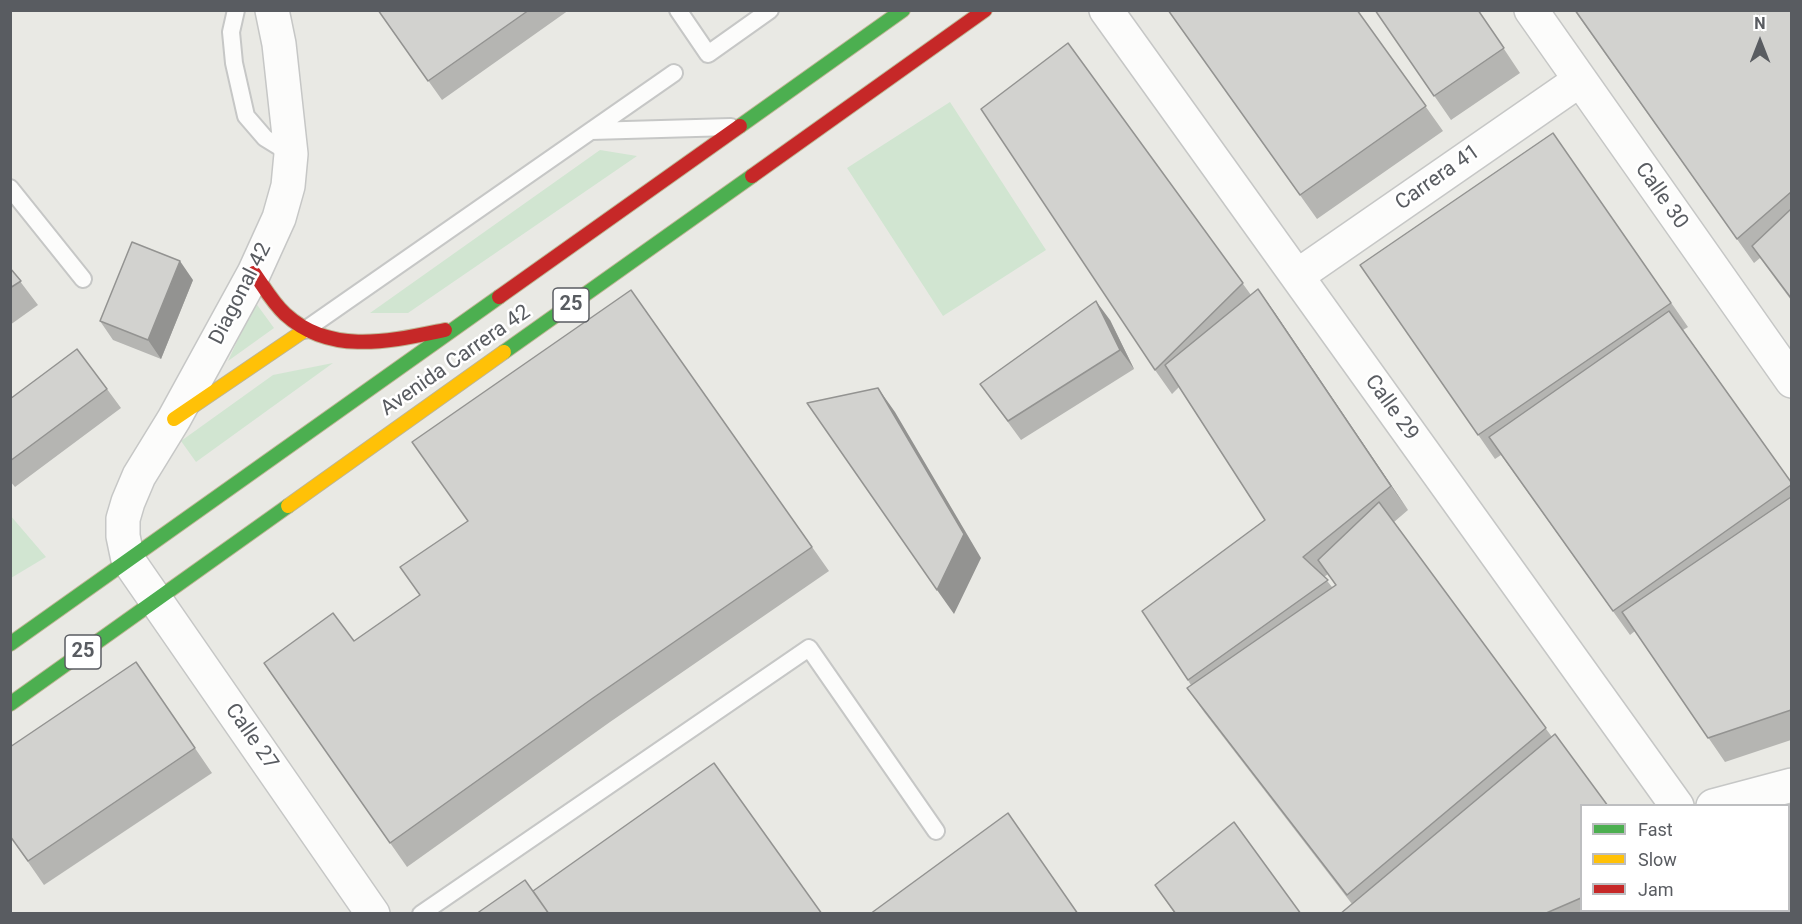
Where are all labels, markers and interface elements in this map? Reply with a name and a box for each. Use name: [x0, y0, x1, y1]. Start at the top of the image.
north arrow: [1730, 12, 1790, 72]
text: N: [1754, 14, 1766, 33]
street label: Carrera 41: [1391, 140, 1485, 216]
street label: Calle 30: [1629, 158, 1693, 234]
street label: Diagonal 42: [205, 239, 277, 349]
road number: 25: [553, 288, 589, 322]
street label: Avenida Carrera 42: [376, 300, 536, 422]
street label: Calle 29: [1359, 370, 1423, 446]
road number: 25: [65, 635, 101, 669]
street label: Calle 27: [219, 699, 283, 775]
legend: [1580, 804, 1790, 912]
text: Fast: [1638, 819, 1673, 840]
text: Slow: [1638, 849, 1677, 870]
text: Jam: [1638, 879, 1674, 900]

